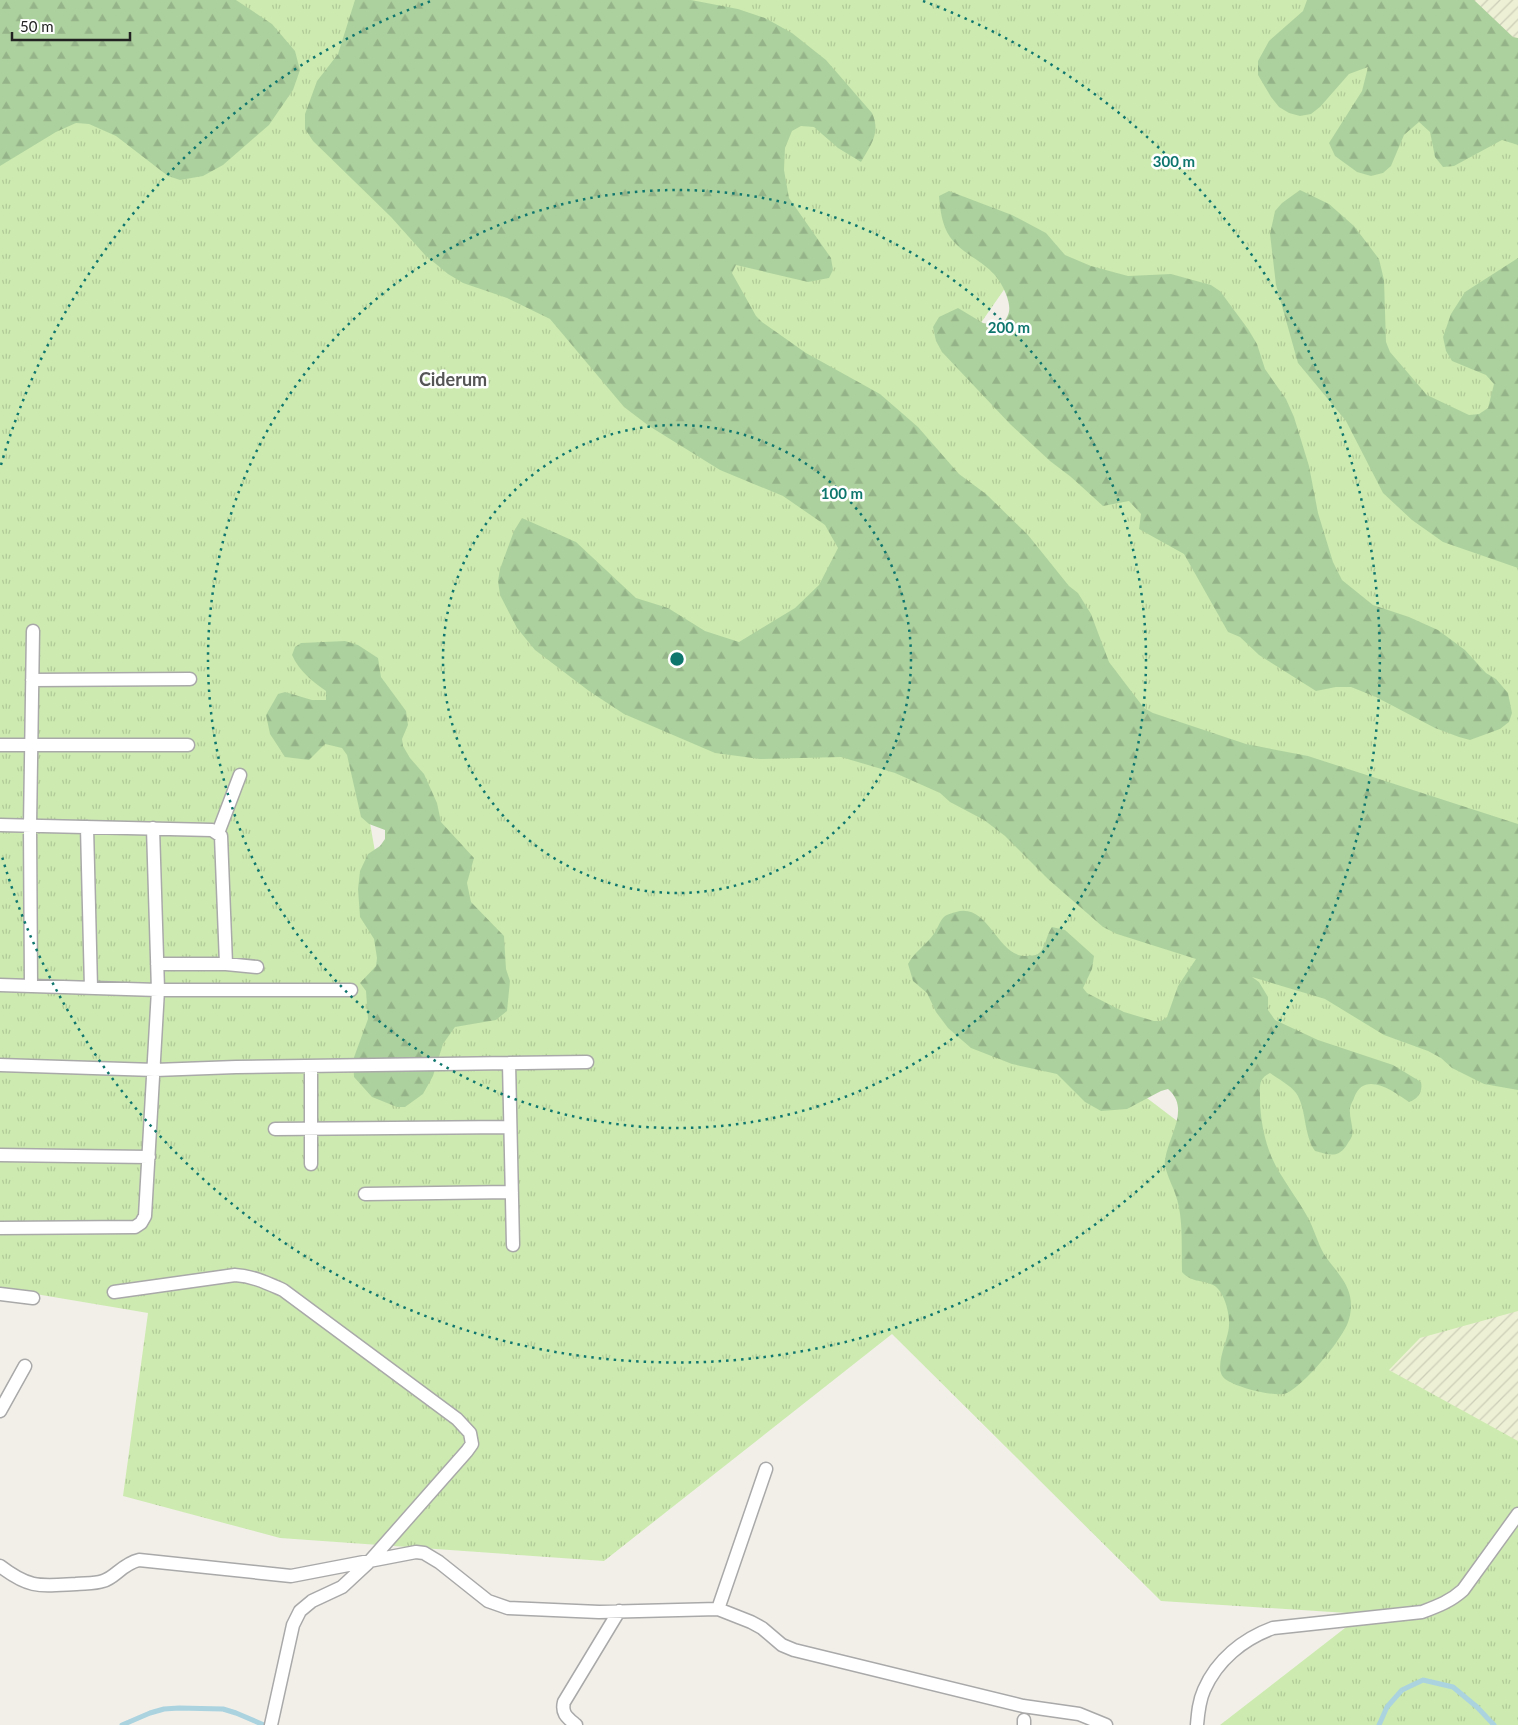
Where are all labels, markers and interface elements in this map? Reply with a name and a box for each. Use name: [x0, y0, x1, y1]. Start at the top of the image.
scale bar: [12, 10, 130, 42]
text: 50 m: [20, 17, 54, 35]
text: 300 m: [1153, 152, 1195, 170]
text: 200 m: [988, 318, 1030, 336]
district label: Ciderum: [419, 368, 487, 390]
text: 100 m: [821, 484, 863, 502]
centre of rings: [668, 650, 686, 668]

